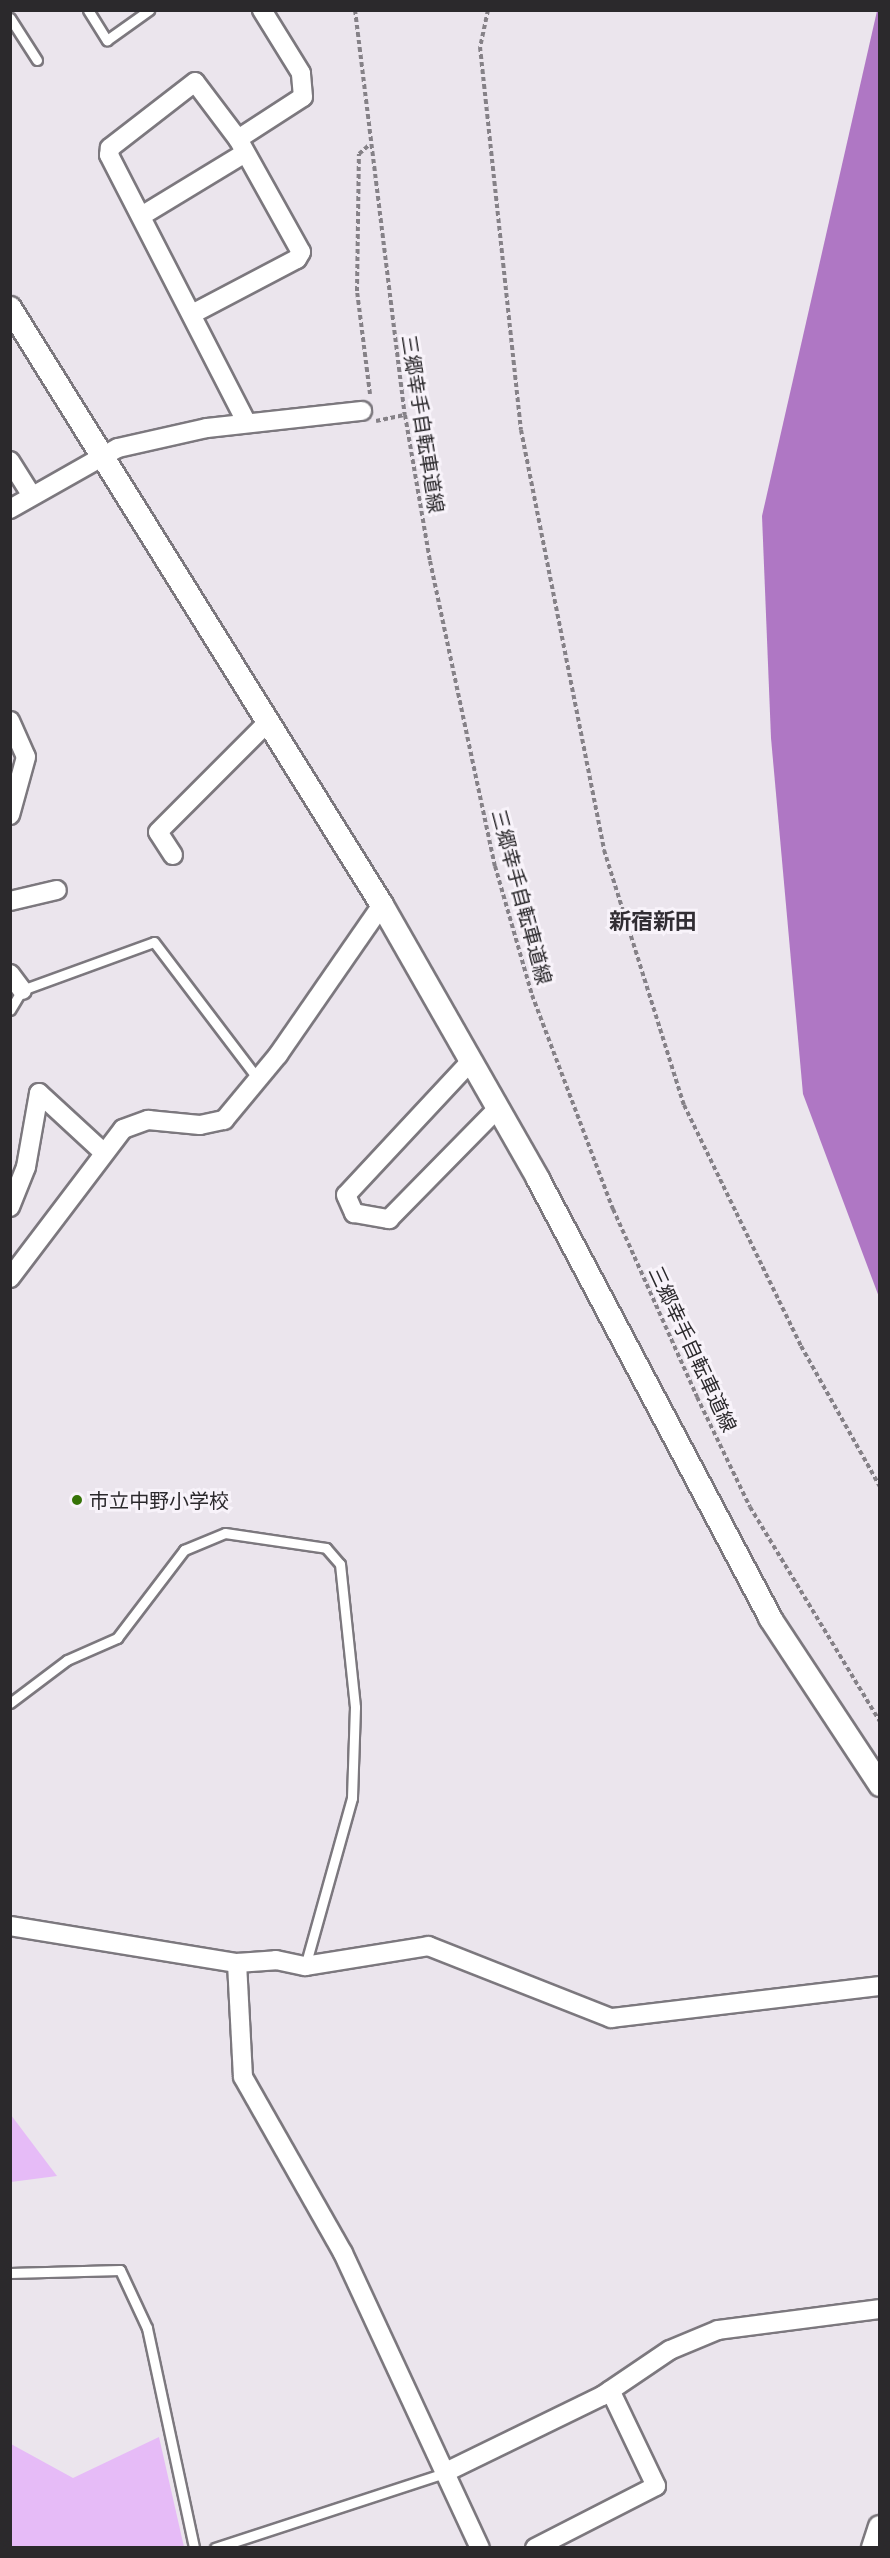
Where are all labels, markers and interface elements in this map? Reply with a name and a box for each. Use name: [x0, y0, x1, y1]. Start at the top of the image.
street label: 三郷幸手自転車道線: [397, 333, 449, 515]
street label: 三郷幸手自転車道線: [487, 807, 557, 987]
district label: 新宿新田: [609, 908, 697, 934]
street label: 三郷幸手自転車道線: [644, 1262, 742, 1436]
place label: 市立中野小学校: [89, 1488, 229, 1512]
marker: 市立中野小学校: [70, 1493, 84, 1507]

